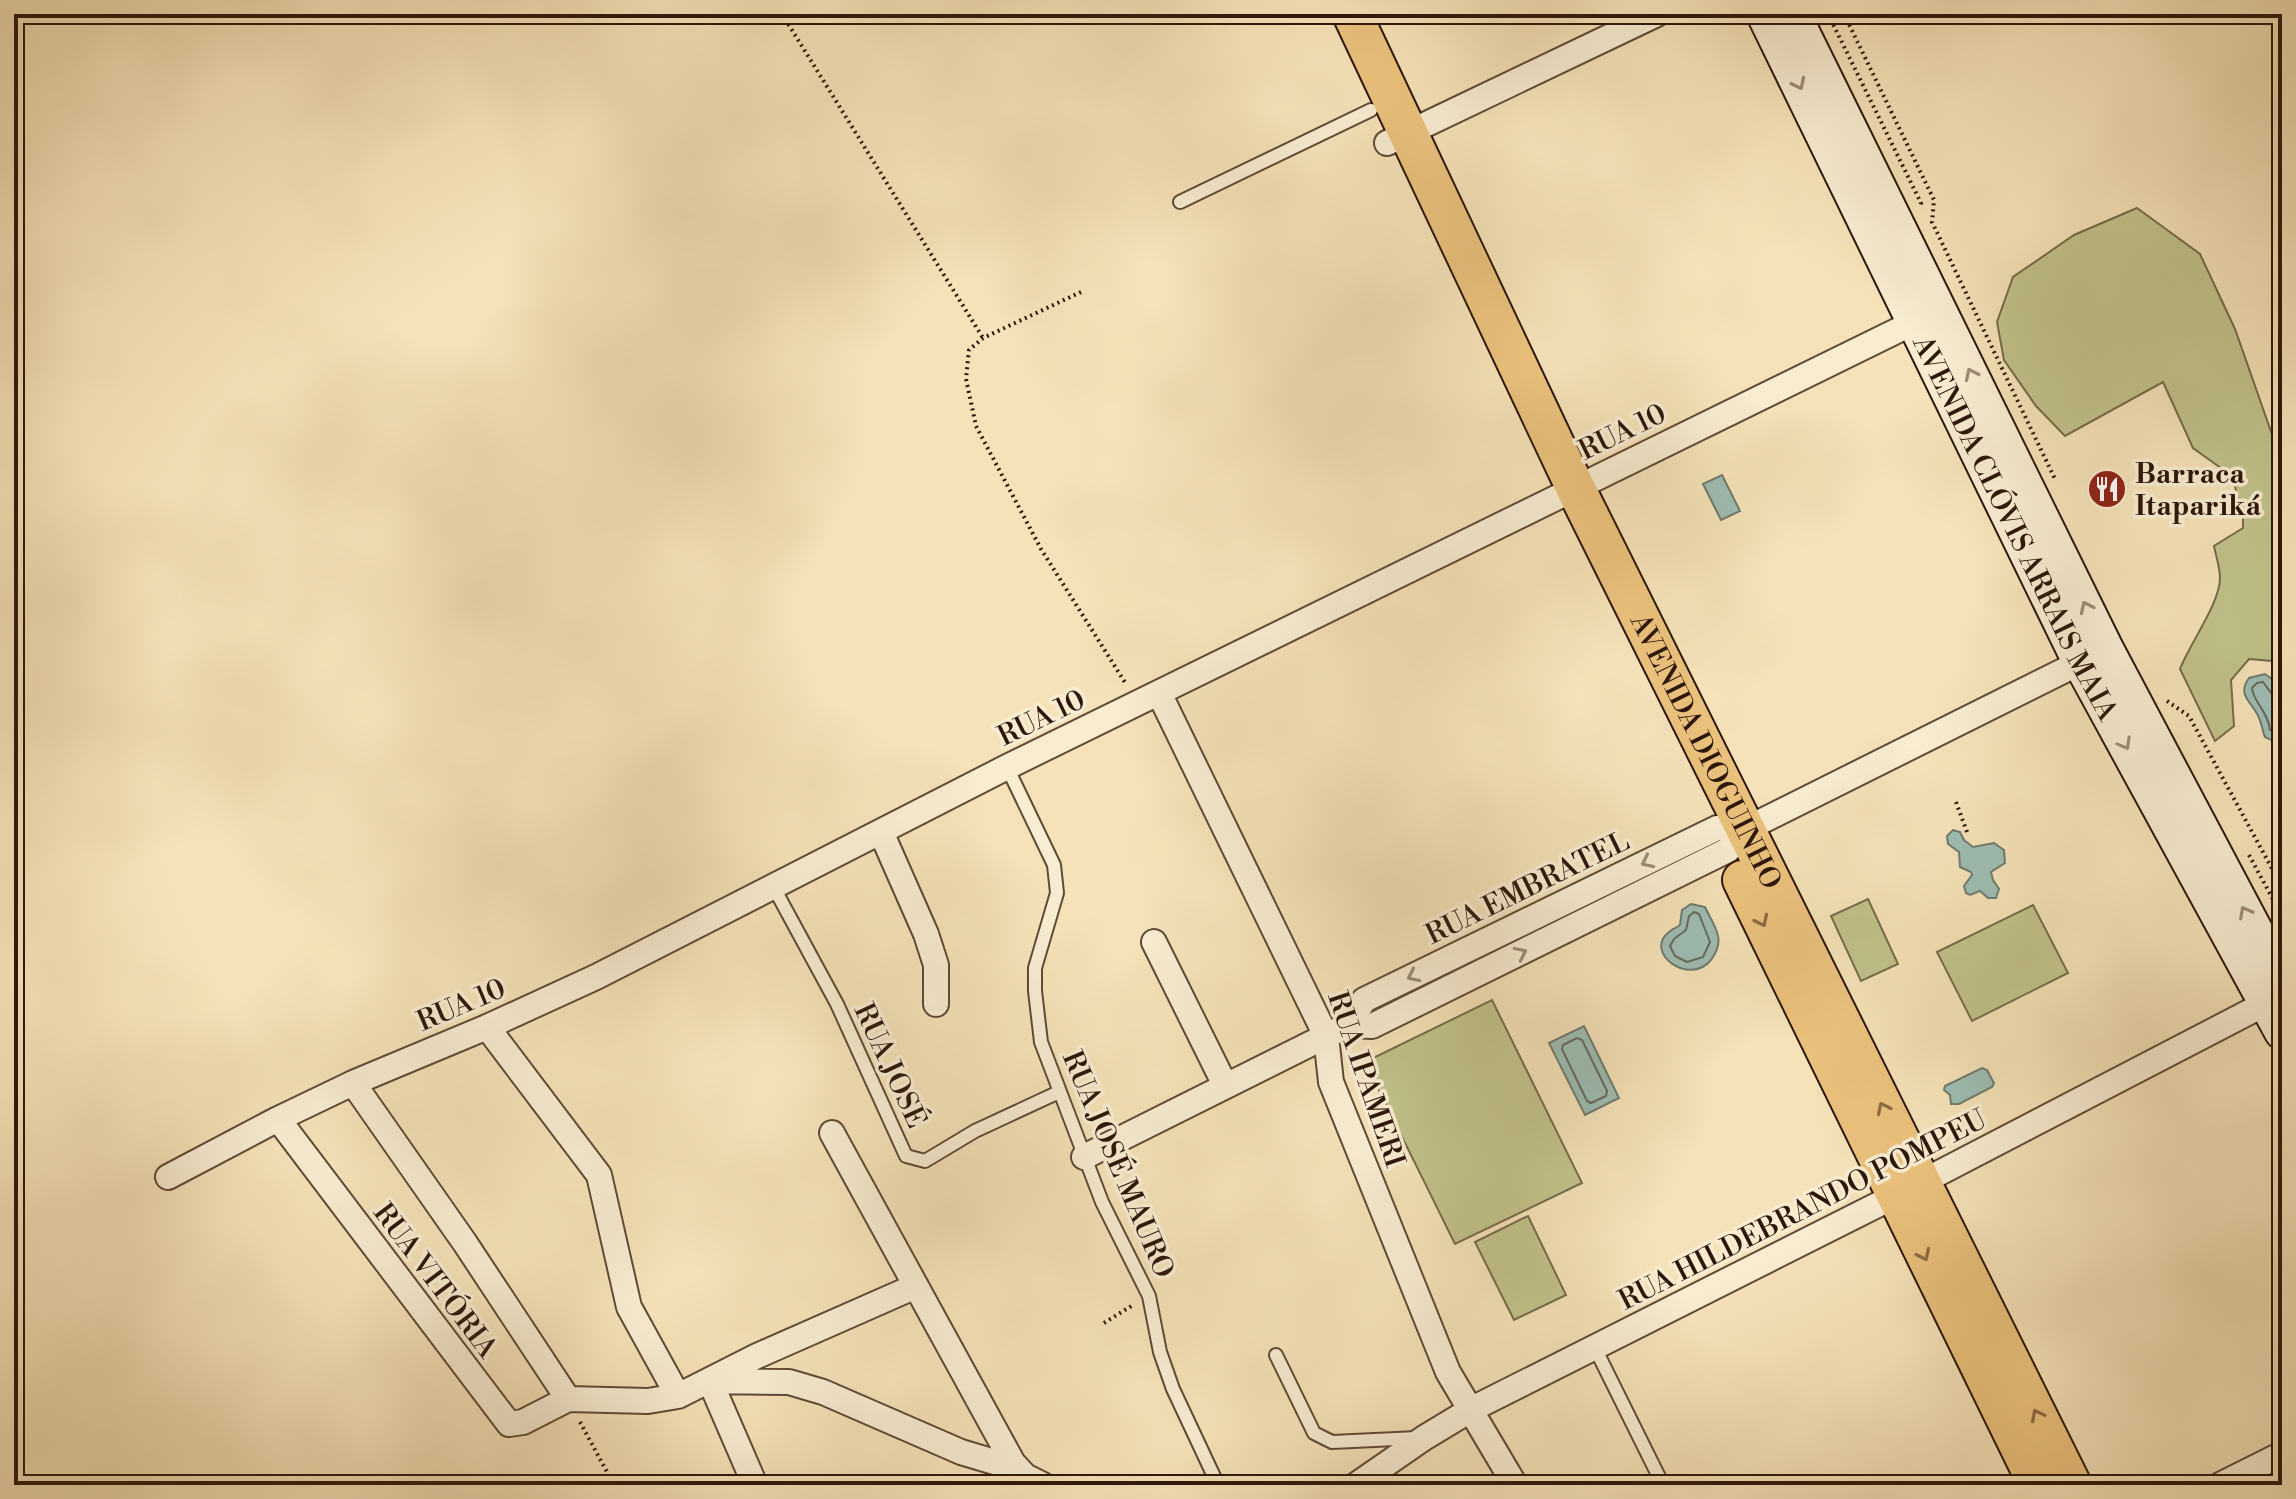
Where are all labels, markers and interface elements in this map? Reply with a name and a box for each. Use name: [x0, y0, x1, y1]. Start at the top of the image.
one-way arrow: [1789, 76, 1805, 90]
street label: AVENIDA CLÓVIS ARRAIS MAIA: [1904, 329, 2125, 728]
one-way arrow: [1965, 367, 1981, 382]
street label: RUA 10: [1573, 396, 1672, 468]
place label: Barraca Itapariká: [2135, 457, 2262, 524]
restaurant icon: Barraca Itapariká: [2086, 468, 2128, 510]
one-way arrow: [2080, 601, 2095, 616]
street label: AVENIDA DIOGUINHO: [1621, 607, 1789, 895]
street label: RUA 10: [992, 682, 1091, 754]
one-way arrow: [2115, 735, 2131, 749]
street label: RUA EMBRATEL: [1420, 824, 1635, 953]
one-way arrow: [1640, 852, 1655, 868]
one-way arrow: [2240, 905, 2255, 920]
one-way arrow: [1752, 912, 1768, 927]
one-way arrow: [1512, 947, 1527, 963]
one-way arrow: [1407, 966, 1421, 982]
street label: RUA 10: [412, 971, 511, 1040]
street label: RUA IPAMERI: [1319, 987, 1412, 1172]
street label: RUA JOSÉ: [846, 997, 936, 1134]
street label: RUA JOSÉ MAURO: [1054, 1045, 1183, 1284]
one-way arrow: [1877, 1101, 1893, 1116]
street label: RUA HILDEBRANDO POMPEU: [1613, 1102, 1993, 1319]
street label: RUA VITÓRIA: [365, 1195, 506, 1366]
one-way arrow: [1915, 1247, 1931, 1261]
one-way arrow: [2031, 1409, 2047, 1424]

